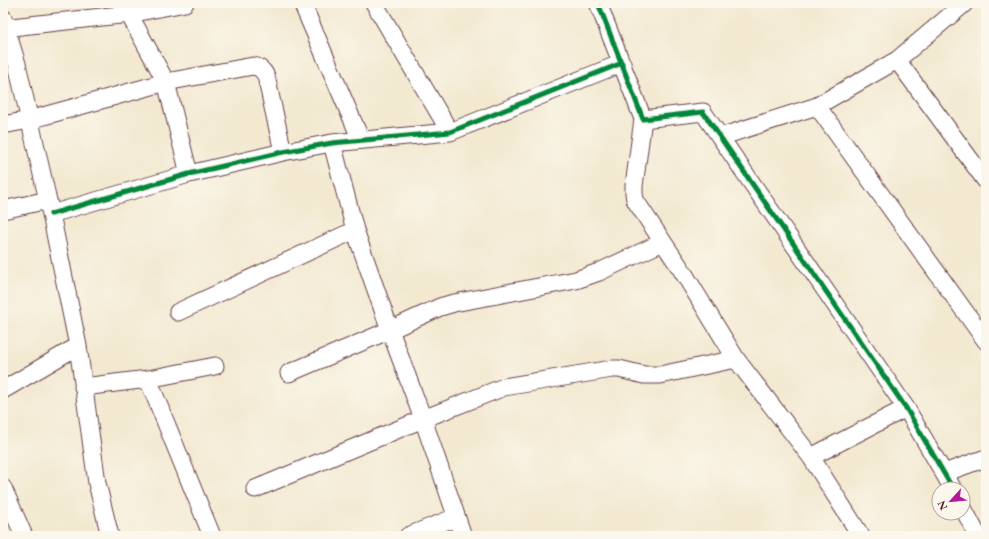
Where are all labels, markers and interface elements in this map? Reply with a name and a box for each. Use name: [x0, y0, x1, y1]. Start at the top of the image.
north arrow: [931, 481, 971, 521]
text: N: [934, 498, 950, 513]

